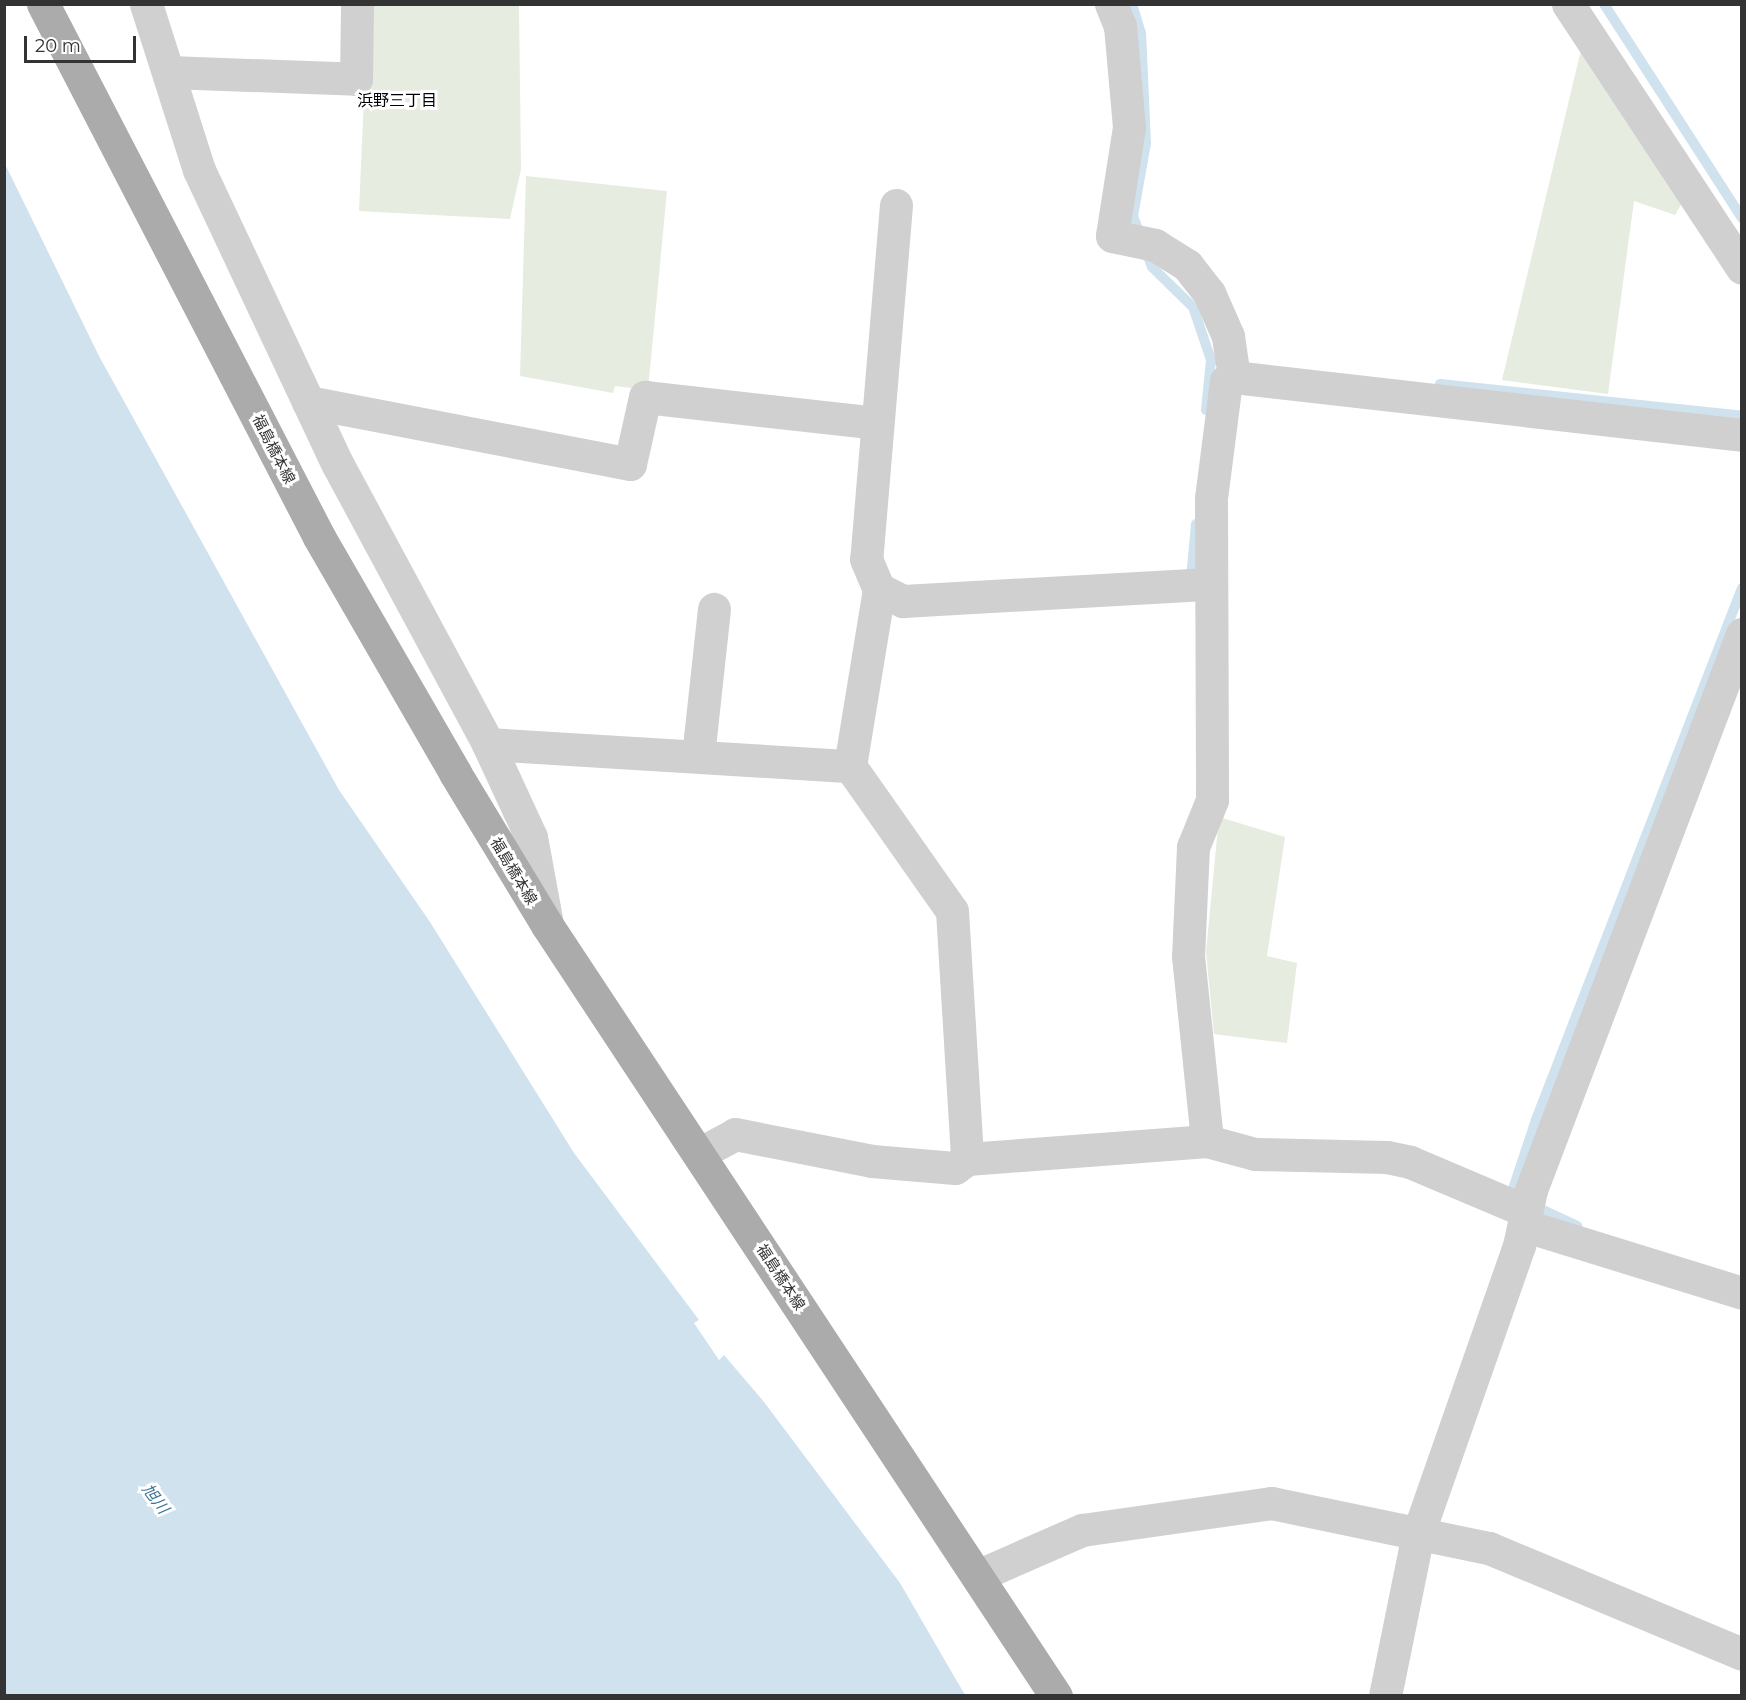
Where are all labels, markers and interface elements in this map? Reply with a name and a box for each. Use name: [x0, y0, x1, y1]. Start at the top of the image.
scale bar: [27, 24, 140, 62]
text: 20 m: [35, 35, 81, 57]
district label: 浜野三丁目: [357, 91, 437, 111]
street label: 福島橋本線: [249, 412, 299, 486]
street label: 福島橋本線: [487, 834, 541, 908]
street label: 福島橋本線: [753, 1241, 809, 1313]
water label: 旭川: [138, 1480, 172, 1518]

